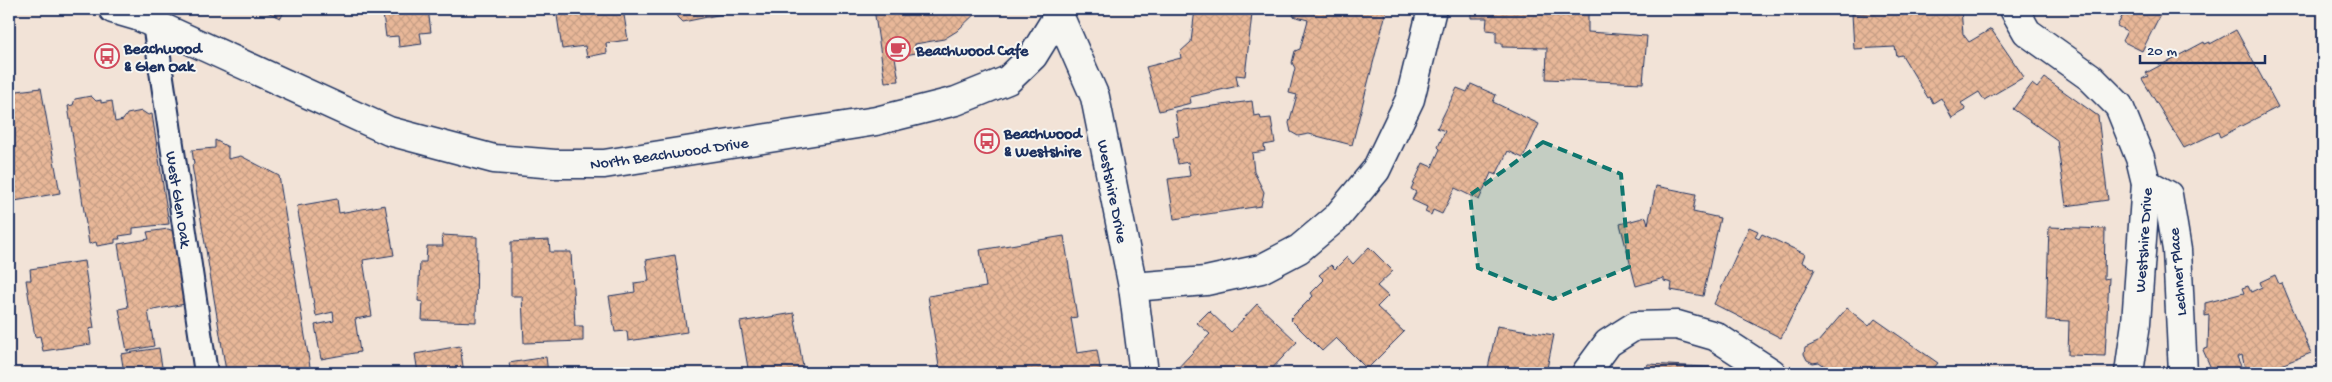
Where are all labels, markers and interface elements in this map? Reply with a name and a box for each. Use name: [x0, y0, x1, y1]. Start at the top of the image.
scale bar: [2140, 32, 2264, 64]
cafe icon: Beachwood Cafe: [885, 36, 911, 62]
place label: Beachwood & Glen Oak: [123, 41, 203, 78]
place label: Beachwood Cafe: [915, 42, 1029, 62]
bus stop icon: Beachwood & Glen Oak: [94, 43, 120, 69]
text: 20 m: [2147, 43, 2177, 61]
place label: Beachwood & Westshire: [1003, 126, 1083, 163]
bus stop icon: Beachwood & Westshire: [974, 128, 1000, 154]
street label: North Beachwood Drive: [589, 135, 751, 176]
street label: Westshire Drive: [1091, 138, 1130, 246]
street label: West Glen Oak: [160, 150, 194, 251]
street label: Westshire Drive: [2132, 187, 2159, 293]
street label: Lechner Place: [2166, 226, 2193, 317]

